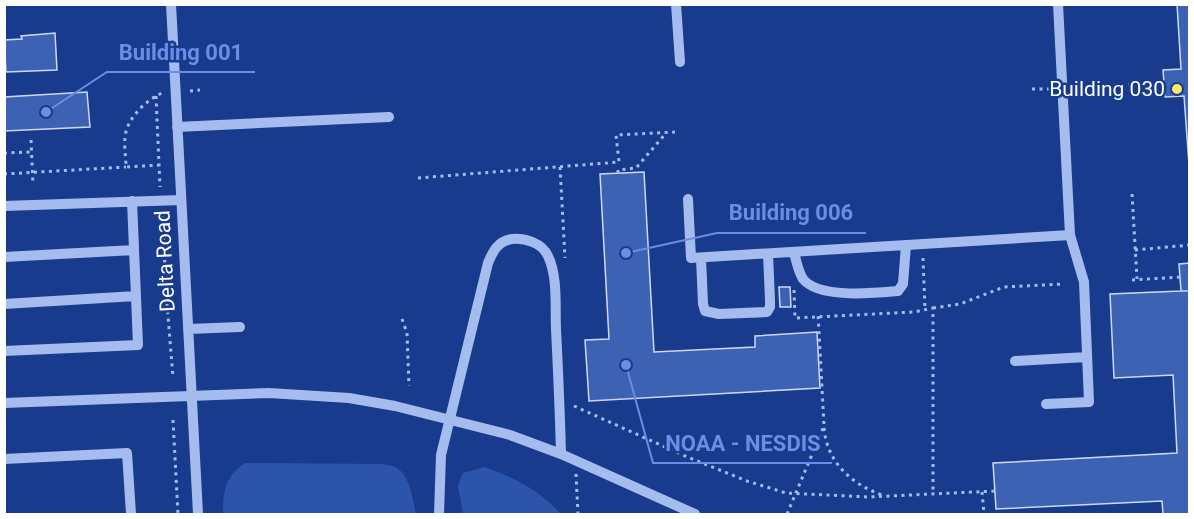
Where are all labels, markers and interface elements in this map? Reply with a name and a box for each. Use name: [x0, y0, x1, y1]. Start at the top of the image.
callout: Building 001: [107, 32, 255, 72]
text: Building 001: [119, 40, 243, 65]
place label: Building 030: [1049, 77, 1165, 101]
marker: Building 030: [1170, 82, 1184, 96]
callout: Building 006: [717, 193, 866, 233]
text: Building 006: [729, 200, 853, 225]
street label: Delta Road: [150, 210, 180, 312]
callout: NOAA - NESDIS: [653, 423, 832, 463]
text: NOAA - NESDIS: [665, 431, 821, 456]

